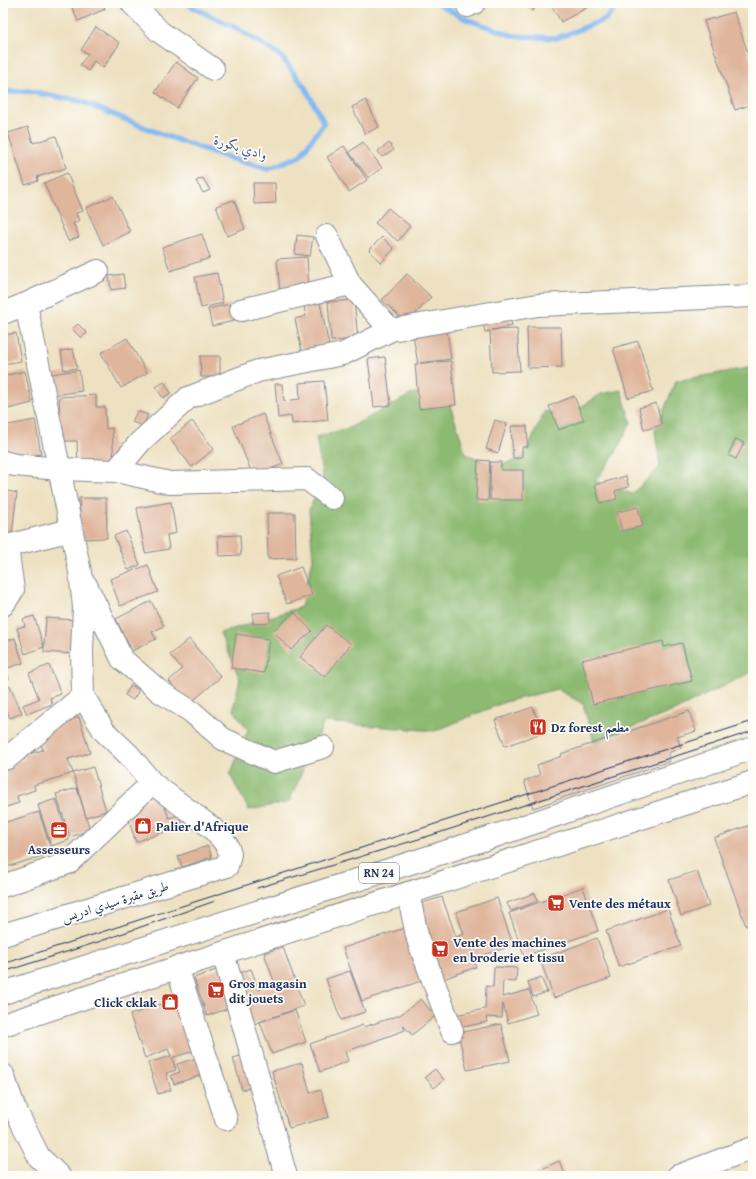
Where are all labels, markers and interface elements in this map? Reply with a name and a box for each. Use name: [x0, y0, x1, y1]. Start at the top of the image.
water label: وادي بكورة: [210, 129, 270, 167]
restaurant icon: Dz forest مطعم: [528, 717, 548, 737]
place label: Dz forest مطعم: [551, 718, 629, 740]
shop icon: Palier d'Afrique: [133, 816, 153, 836]
place label: Palier d'Afrique: [156, 817, 249, 836]
office icon: Assesseurs: [49, 820, 69, 840]
place label: Assesseurs: [28, 840, 91, 859]
road number: RN 24: [359, 863, 399, 883]
street label: طريق مقبرة سيدي ادريس: [59, 876, 171, 928]
supermarket icon: Vente des métaux: [546, 893, 566, 913]
place label: Vente des métaux: [569, 894, 671, 913]
place label: Vente des machines en broderie et tissu: [453, 933, 567, 967]
supermarket icon: Vente des machines en broderie et tissu: [430, 939, 450, 959]
place label: Gros magasin dit jouets: [229, 974, 307, 1008]
supermarket icon: Gros magasin dit jouets: [206, 980, 226, 1000]
shop icon: Click cklak: [160, 992, 180, 1012]
place label: Click cklak: [94, 993, 158, 1012]

